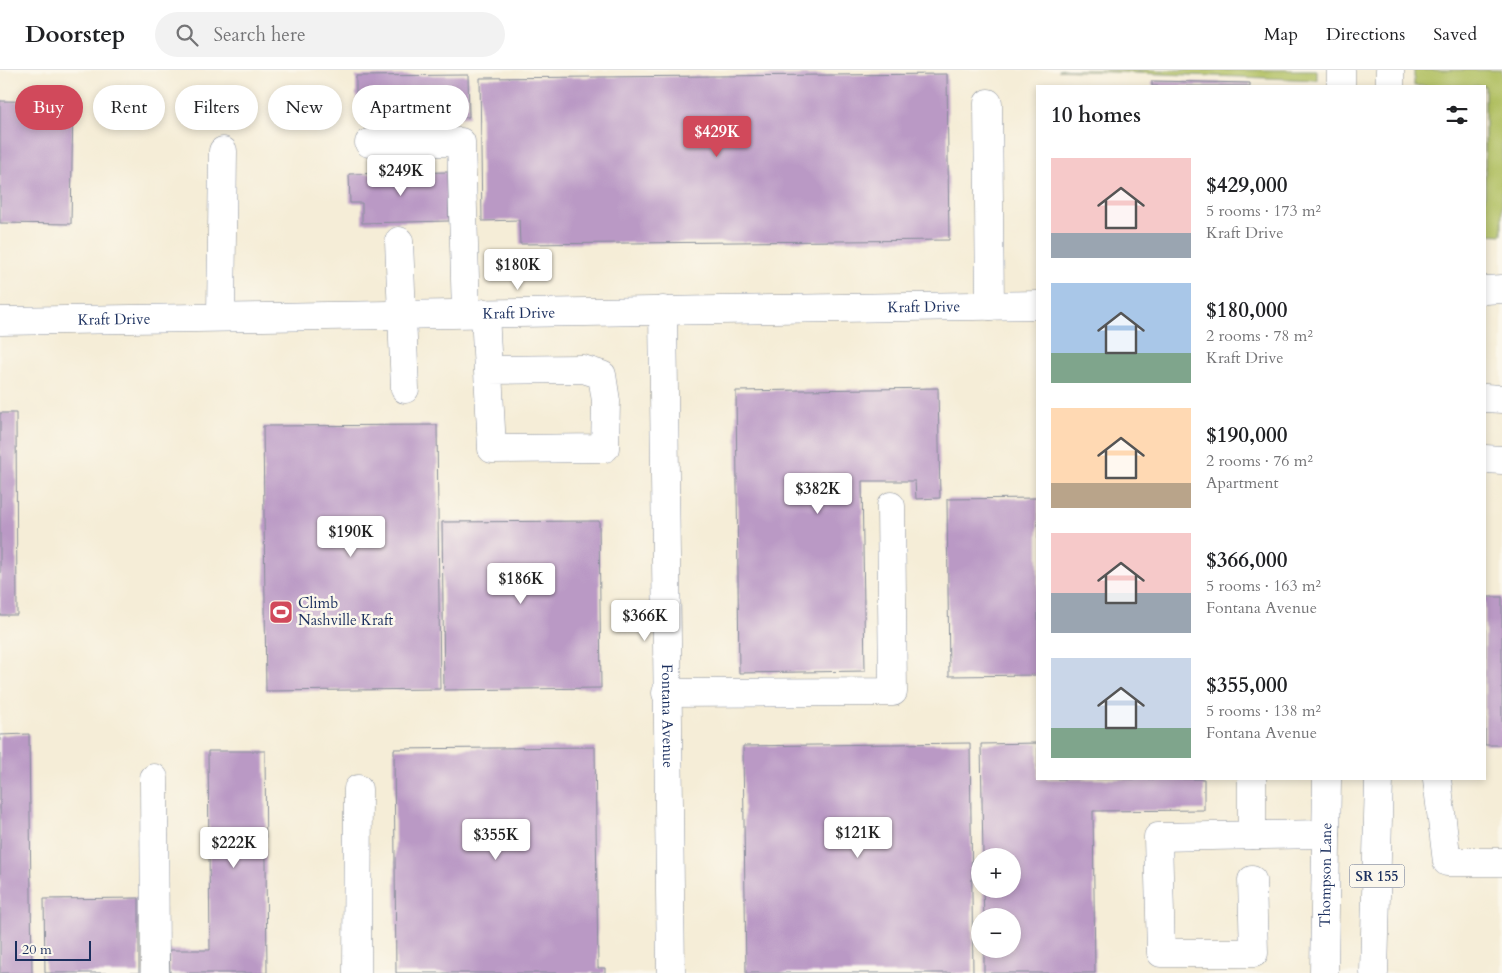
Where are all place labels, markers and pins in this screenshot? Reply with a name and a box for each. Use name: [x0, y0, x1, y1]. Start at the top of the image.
pin: $429K: [682, 116, 752, 158]
pin: $249K: [366, 154, 436, 197]
pin: $180K: [483, 248, 553, 291]
pin: $382K: [783, 472, 853, 515]
pin: $190K: [316, 516, 386, 558]
pin: $186K: [486, 562, 556, 605]
place label: Climb Nashville Kraft: [298, 593, 393, 630]
sports icon: Climb Nashville Kraft: [268, 599, 294, 625]
pin: $366K: [610, 600, 680, 642]
pin: $121K: [823, 816, 893, 859]
pin: $355K: [461, 818, 531, 861]
pin: $222K: [199, 826, 269, 869]

